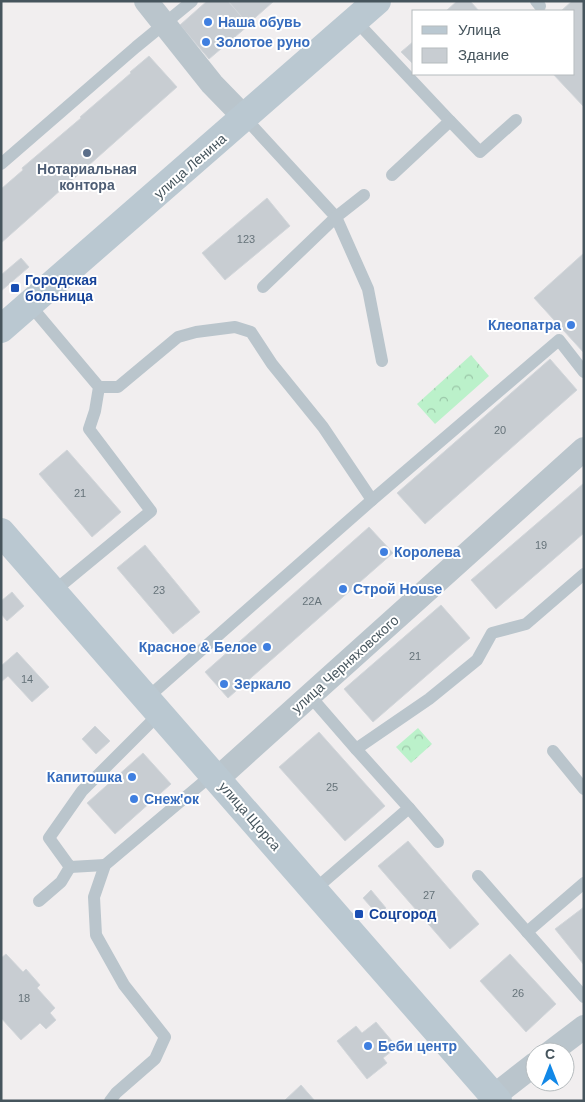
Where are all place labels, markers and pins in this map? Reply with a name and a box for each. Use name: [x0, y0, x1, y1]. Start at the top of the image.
place label: Наша обувь: [218, 14, 302, 30]
marker: Наша обувь: [202, 16, 214, 28]
place label: Золотое руно: [216, 34, 310, 50]
marker: Золотое руно: [200, 36, 212, 48]
marker: Нотариальная контора: [81, 147, 93, 159]
place label: Нотариальная контора: [37, 161, 137, 193]
place label: Городская больница: [25, 272, 97, 304]
marker: Городская больница: [9, 282, 21, 294]
place label: Клеопатра: [488, 317, 561, 333]
marker: Клеопатра: [565, 319, 577, 331]
place label: Королева: [394, 544, 461, 560]
marker: Королева: [378, 546, 390, 558]
place label: Строй House: [353, 581, 443, 597]
marker: Строй House: [337, 583, 349, 595]
place label: Красное & Белое: [139, 639, 257, 655]
marker: Красное & Белое: [261, 641, 273, 653]
place label: Зеркало: [234, 676, 291, 692]
marker: Зеркало: [218, 678, 230, 690]
place label: Капитошка: [47, 769, 122, 785]
marker: Капитошка: [126, 771, 138, 783]
place label: Снеж'ок: [144, 791, 200, 807]
marker: Снеж'ок: [128, 793, 140, 805]
place label: Соцгород: [369, 906, 436, 922]
marker: Соцгород: [353, 908, 365, 920]
place label: Беби центр: [378, 1038, 457, 1054]
marker: Беби центр: [362, 1040, 374, 1052]

